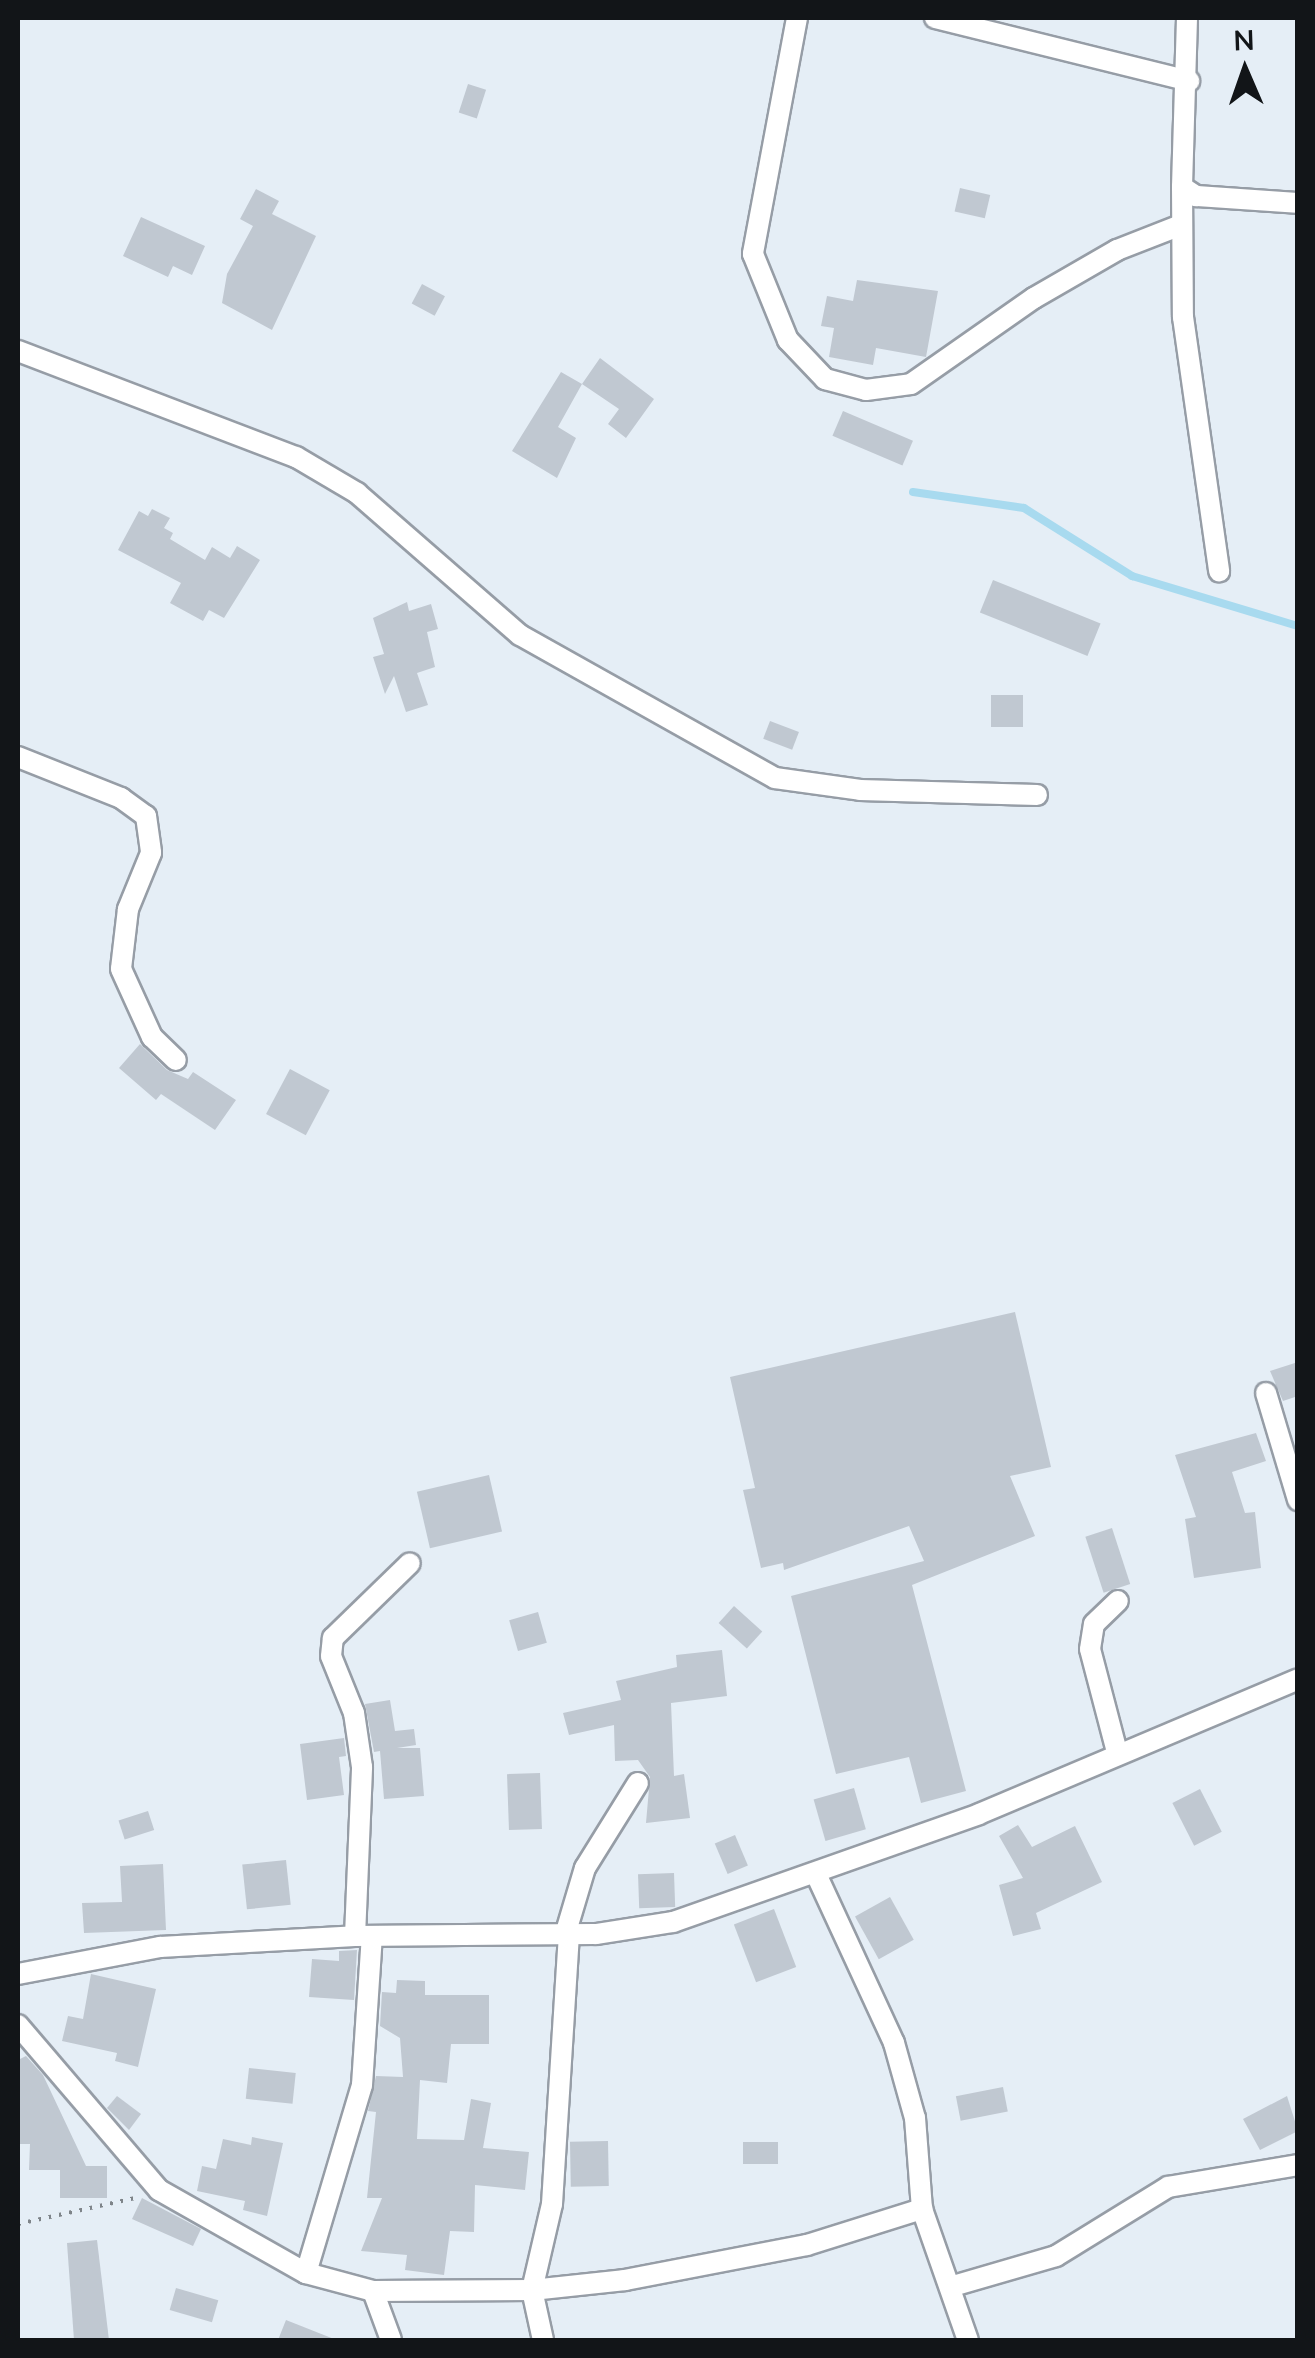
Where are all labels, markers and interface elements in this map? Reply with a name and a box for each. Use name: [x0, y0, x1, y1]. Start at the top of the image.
north arrow: [1195, 20, 1295, 120]
text: N: [1233, 22, 1255, 57]

